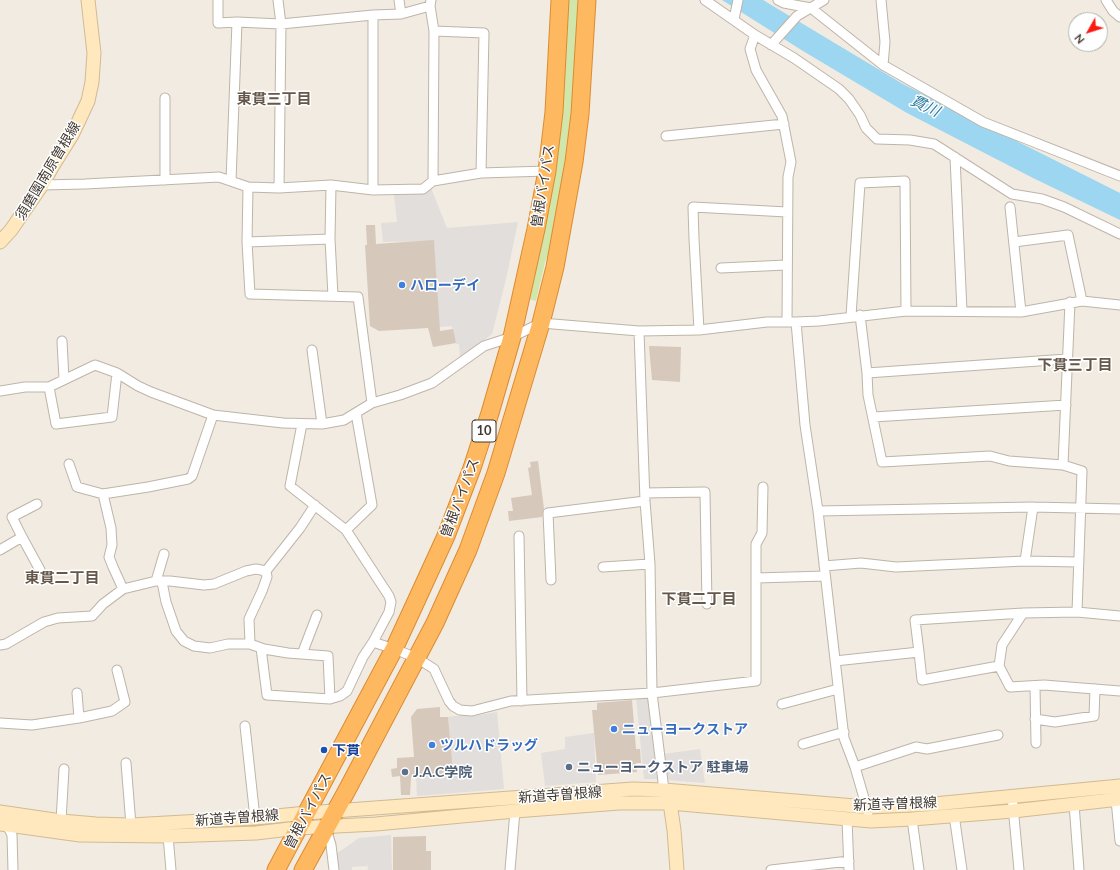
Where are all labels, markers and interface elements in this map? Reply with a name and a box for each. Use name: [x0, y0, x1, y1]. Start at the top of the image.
north arrow: [1068, 12, 1108, 52]
text: N: [1071, 32, 1087, 47]
district label: 東貫三丁目: [237, 90, 311, 108]
water label: 貫川: [908, 91, 942, 121]
street label: 須磨園南原曽根線: [12, 119, 84, 223]
street label: 曽根バイパス: [528, 143, 558, 229]
place label: ハローデイ: [410, 277, 480, 293]
marker: ハローデイ: [397, 280, 407, 290]
district label: 下貫三丁目: [1038, 356, 1112, 374]
road number: 10: [472, 420, 496, 442]
street label: 曽根バイパス: [437, 456, 483, 540]
district label: 東貫二丁目: [25, 569, 99, 587]
district label: 下貫二丁目: [662, 590, 736, 608]
place label: ニューヨークストア: [622, 721, 748, 737]
marker: ニューヨークストア: [609, 724, 619, 734]
place label: ツルハドラッグ: [440, 737, 538, 753]
marker: ツルハドラッグ: [427, 740, 437, 750]
place label: 下貫: [332, 742, 360, 758]
marker: 下貫: [319, 745, 329, 755]
place label: ニューヨークストア 駐車場: [577, 759, 748, 775]
marker: ニューヨークストア 駐車場: [564, 762, 574, 772]
place label: J.A.C学院: [413, 764, 472, 780]
marker: J.A.C学院: [400, 767, 410, 777]
street label: 曽根バイパス: [281, 770, 335, 852]
street label: 新道寺曽根線: [518, 784, 602, 806]
street label: 新道寺曽根線: [853, 794, 937, 814]
street label: 新道寺曽根線: [195, 807, 279, 829]

